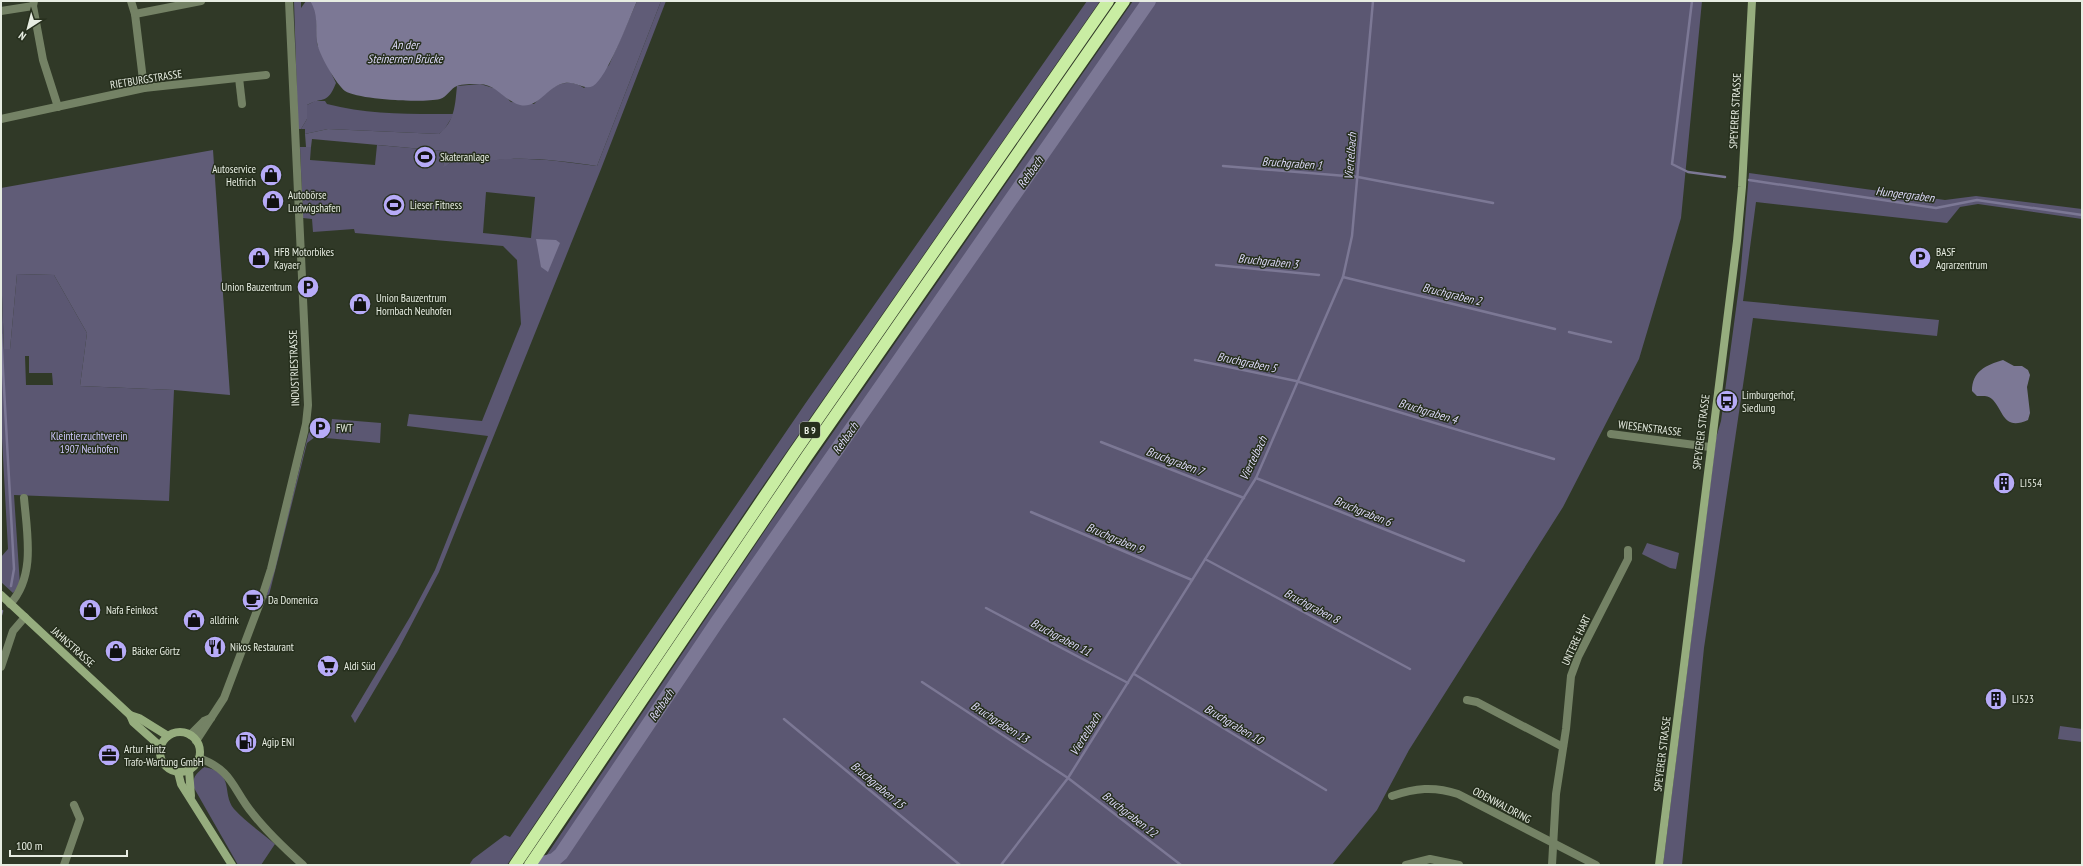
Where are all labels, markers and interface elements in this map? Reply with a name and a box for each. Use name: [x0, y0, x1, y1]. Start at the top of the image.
north arrow: [8, 8, 48, 48]
text: N: [16, 29, 29, 44]
water label: An der Steinernen Brücke: [367, 37, 444, 66]
street label: RIETBURGSTRASSE: [109, 66, 183, 92]
street label: SPEYERER STRASSE: [1726, 73, 1744, 149]
water label: Viertelbach: [1340, 131, 1360, 180]
sports icon: Skateranlage: [412, 144, 438, 170]
place label: Skateranlage: [440, 150, 490, 164]
water label: Rehbach: [1014, 153, 1047, 191]
water label: Bruchgraben 1: [1261, 153, 1323, 173]
place label: Autoservice Helfrich: [212, 162, 256, 189]
shop icon: Autoservice Helfrich: [258, 162, 284, 188]
water label: Hungergraben: [1875, 183, 1936, 205]
shop icon: Autobörse Ludwigshafen: [260, 188, 286, 214]
place label: Autobörse Ludwigshafen: [288, 188, 341, 215]
sports icon: Lieser Fitness: [381, 192, 407, 218]
place label: Lieser Fitness: [410, 198, 462, 212]
shop icon: HFB Motorbikes Kayaer: [246, 245, 272, 271]
place label: HFB Motorbikes Kayaer: [274, 245, 334, 272]
parking icon: BASF Agrarzentrum: [1907, 245, 1933, 271]
place label: BASF Agrarzentrum: [1936, 245, 1987, 272]
water label: Bruchgraben 3: [1237, 250, 1300, 272]
parking icon: Union Bauzentrum: [295, 274, 321, 300]
water label: Bruchgraben 2: [1421, 279, 1485, 309]
place label: Union Bauzentrum: [222, 280, 292, 294]
shop icon: Union Bauzentrum Hornbach Neuhofen: [347, 291, 373, 317]
place label: Union Bauzentrum Hornbach Neuhofen: [376, 291, 452, 318]
street label: INDUSTRIESTRASSE: [286, 329, 302, 406]
water label: Bruchgraben 5: [1216, 348, 1280, 376]
bus stop icon: Limburgerhof, Siedlung: [1714, 388, 1740, 414]
place label: Limburgerhof, Siedlung: [1742, 388, 1795, 415]
street label: SPEYERER STRASSE: [1689, 393, 1713, 470]
water label: Bruchgraben 4: [1397, 395, 1461, 427]
parking icon: FWT: [307, 415, 333, 441]
street label: WIESENSTRASSE: [1617, 417, 1683, 439]
water label: Rehbach: [829, 419, 862, 457]
place label: FWT: [336, 421, 353, 435]
road number: B 9: [800, 422, 820, 438]
park label: Kleintierzuchtverein 1907 Neuhofen: [51, 429, 128, 456]
water label: Viertelbach: [1236, 433, 1270, 483]
water label: Bruchgraben 7: [1144, 443, 1207, 479]
building icon: LI554: [1991, 470, 2017, 496]
place label: LI554: [2020, 476, 2042, 490]
water label: Bruchgraben 6: [1332, 493, 1395, 530]
water label: Bruchgraben 9: [1084, 519, 1147, 557]
water label: Bruchgraben 8: [1282, 585, 1344, 628]
cafe icon: Da Domenica: [240, 587, 266, 613]
place label: Da Domenica: [268, 593, 318, 607]
shop icon: Nafa Feinkost: [77, 597, 103, 623]
place label: Nafa Feinkost: [106, 603, 158, 617]
shop icon: alldrink: [181, 607, 207, 633]
street label: UNTERE HART: [1558, 612, 1594, 668]
place label: alldrink: [210, 613, 240, 627]
water label: Bruchgraben 11: [1028, 615, 1094, 659]
street label: JAHNSTRASSE: [48, 623, 98, 670]
restaurant icon: Nikos Restaurant: [202, 634, 228, 660]
shop icon: Bäcker Görtz: [103, 638, 129, 664]
place label: Nikos Restaurant: [230, 640, 294, 654]
place label: Bäcker Görtz: [132, 644, 180, 658]
supermarket icon: Aldi Süd: [315, 653, 341, 679]
place label: Aldi Süd: [344, 659, 376, 673]
water label: Rehbach: [645, 686, 677, 724]
building icon: LI523: [1983, 686, 2009, 712]
place label: LI523: [2012, 692, 2034, 706]
water label: Bruchgraben 13: [968, 698, 1033, 747]
water label: Bruchgraben 10: [1202, 701, 1267, 748]
water label: Viertelbach: [1066, 709, 1104, 758]
street label: SPEYERER STRASSE: [1650, 715, 1674, 792]
fuel station icon: Agip ENI: [233, 729, 259, 755]
place label: Agip ENI: [262, 735, 295, 749]
office icon: Artur Hintz Trafo-Wartung GmbH: [96, 742, 122, 768]
place label: Artur Hintz Trafo-Wartung GmbH: [124, 742, 204, 769]
water label: Bruchgraben 15: [848, 758, 909, 813]
street label: ODENWALDRING: [1470, 784, 1534, 826]
water label: Bruchgraben 12: [1099, 788, 1162, 841]
scale bar: [10, 832, 127, 858]
text: 100 m: [16, 838, 43, 853]

